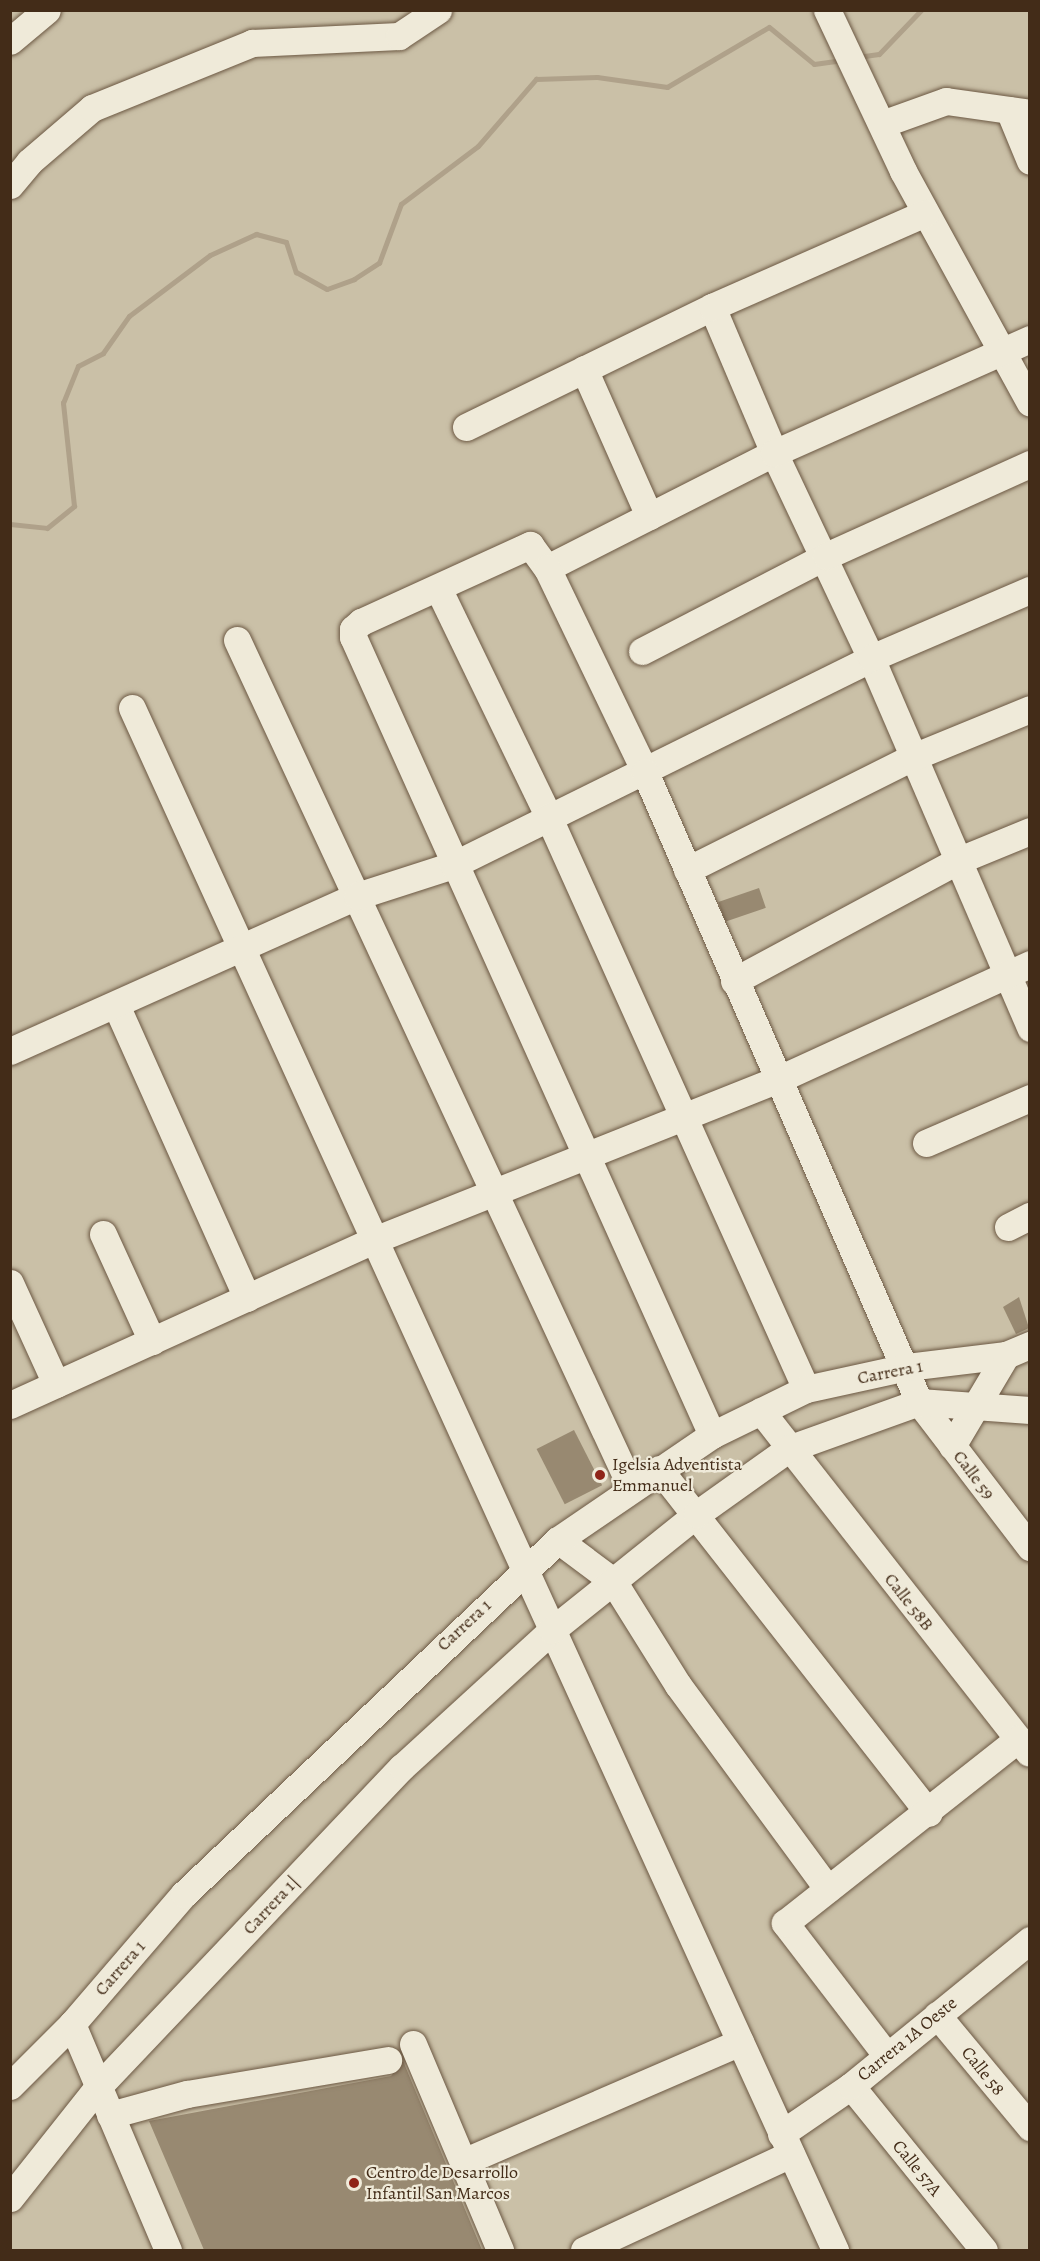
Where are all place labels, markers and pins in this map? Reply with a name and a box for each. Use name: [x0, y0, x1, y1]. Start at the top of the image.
place label: Igelsia Adventista Emmanuel: [612, 1454, 742, 1496]
marker: Igelsia Adventista Emmanuel: [593, 1468, 607, 1482]
place label: Centro de Desarrollo Infantil San Marcos: [366, 2162, 518, 2204]
marker: Centro de Desarrollo Infantil San Marcos: [347, 2176, 361, 2190]

